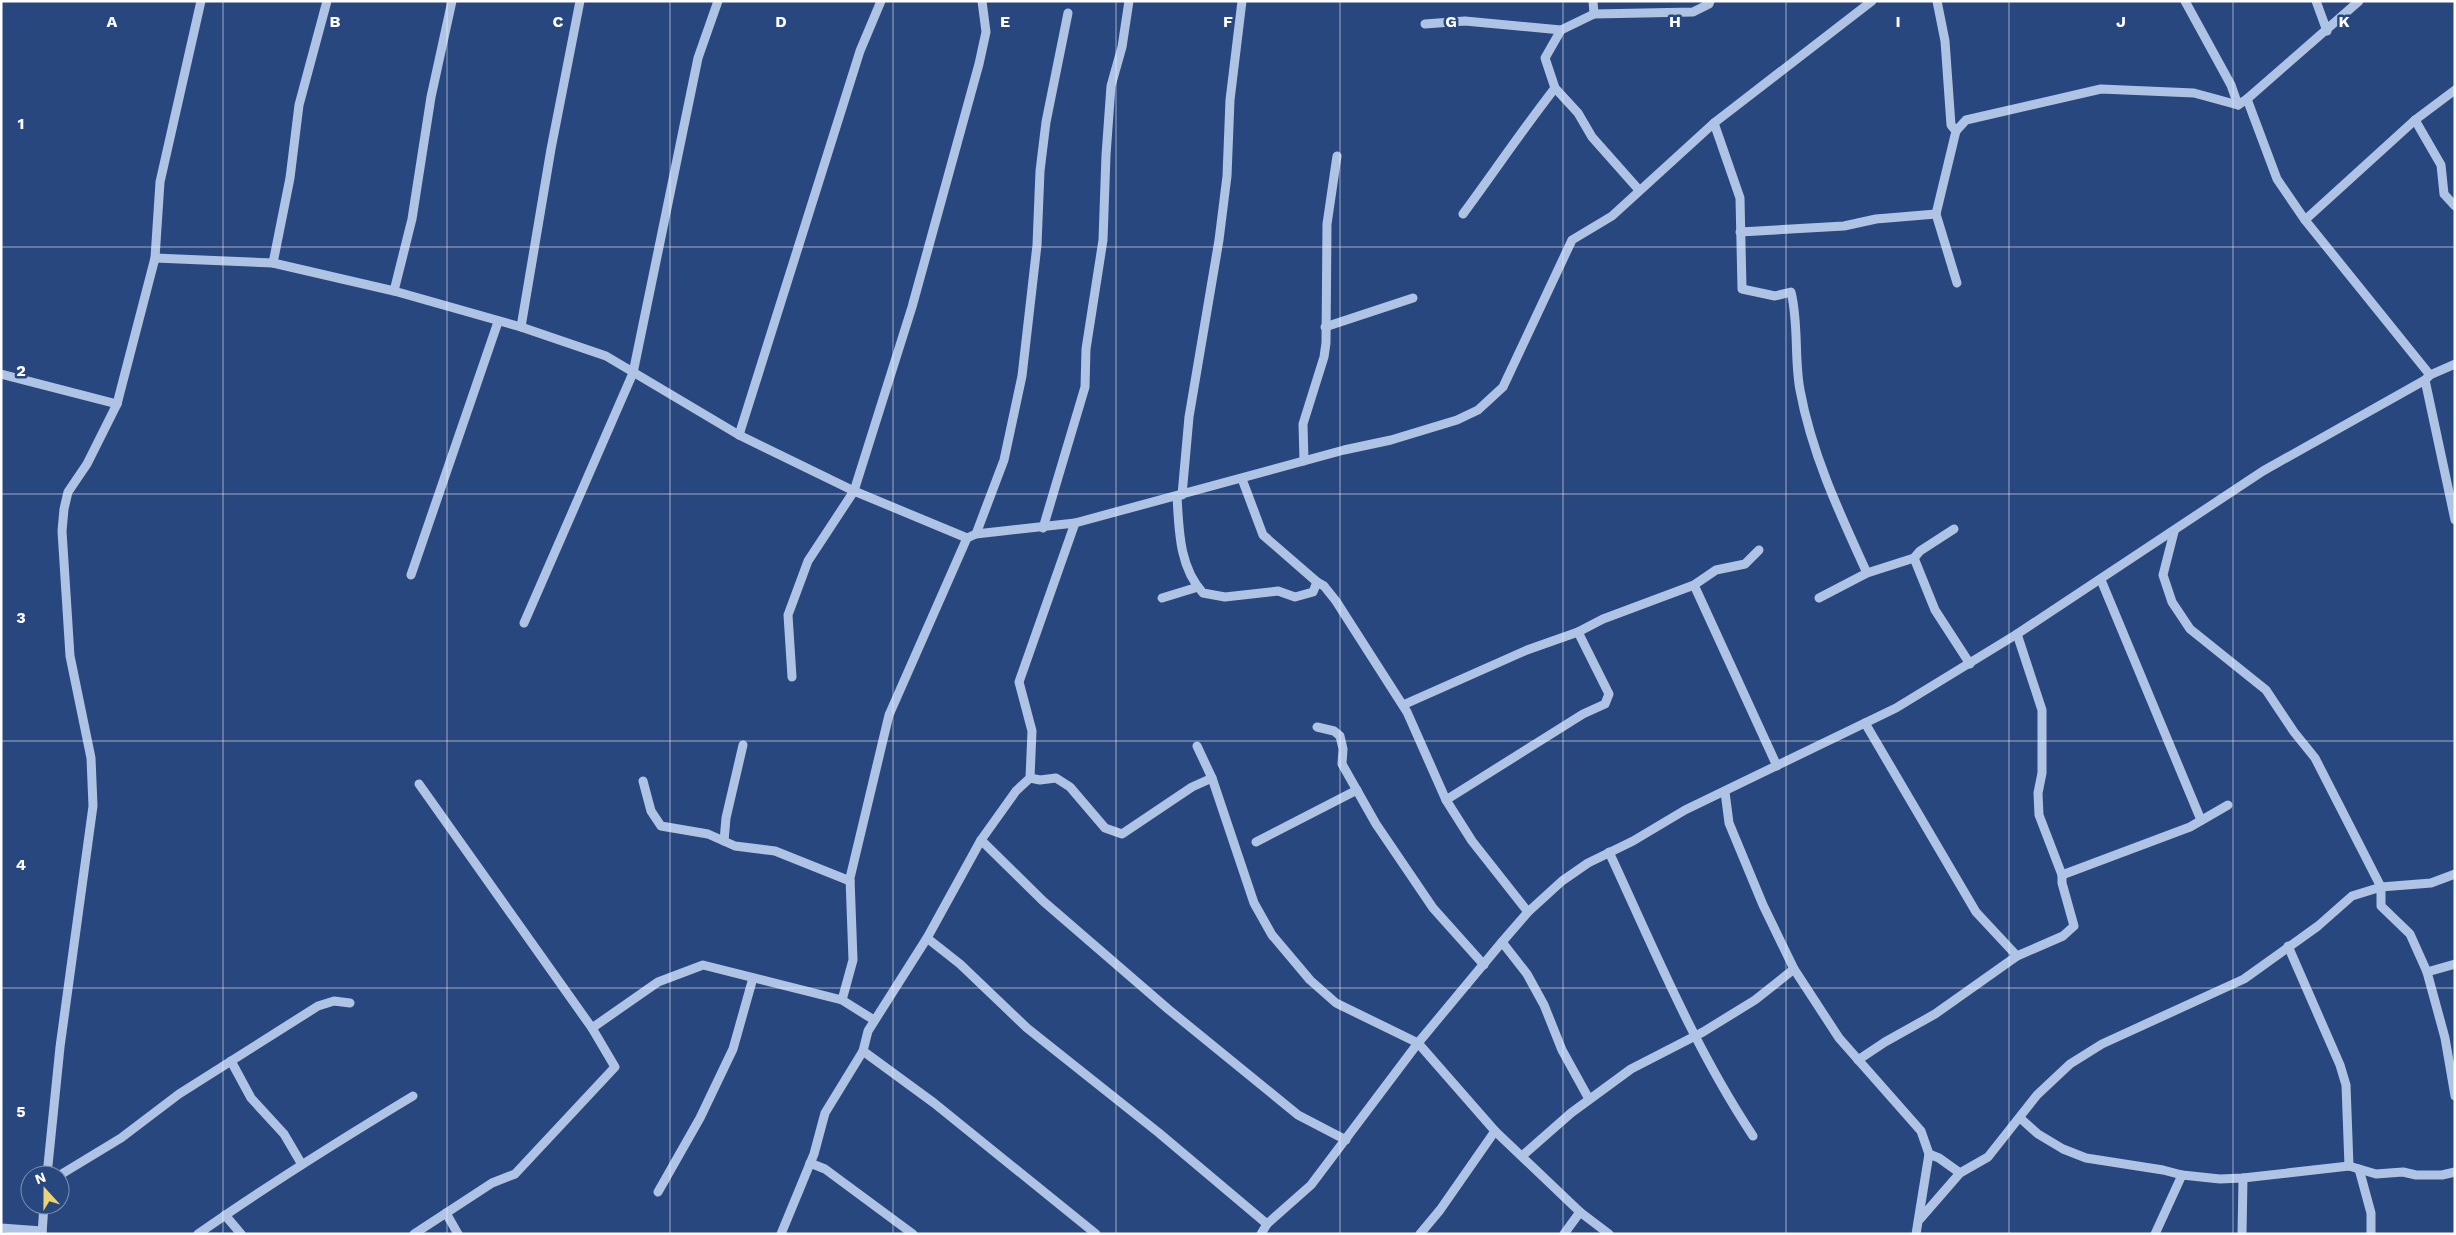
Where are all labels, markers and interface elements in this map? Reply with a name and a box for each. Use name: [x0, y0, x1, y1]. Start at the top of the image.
text: A: [107, 12, 118, 31]
text: B: [330, 12, 341, 31]
text: C: [553, 12, 564, 31]
text: D: [775, 12, 787, 31]
text: E: [1000, 12, 1010, 31]
text: F: [1223, 12, 1233, 31]
text: G: [1445, 12, 1457, 31]
text: H: [1669, 12, 1681, 31]
text: I: [1895, 12, 1901, 31]
text: J: [2116, 12, 2126, 31]
text: K: [2338, 12, 2350, 31]
text: 1: [18, 114, 24, 133]
text: 2: [16, 361, 26, 380]
text: 3: [16, 608, 26, 627]
text: 4: [16, 855, 26, 874]
text: 5: [16, 1102, 26, 1121]
north arrow: [20, 1165, 70, 1215]
text: N: [33, 1169, 48, 1187]

